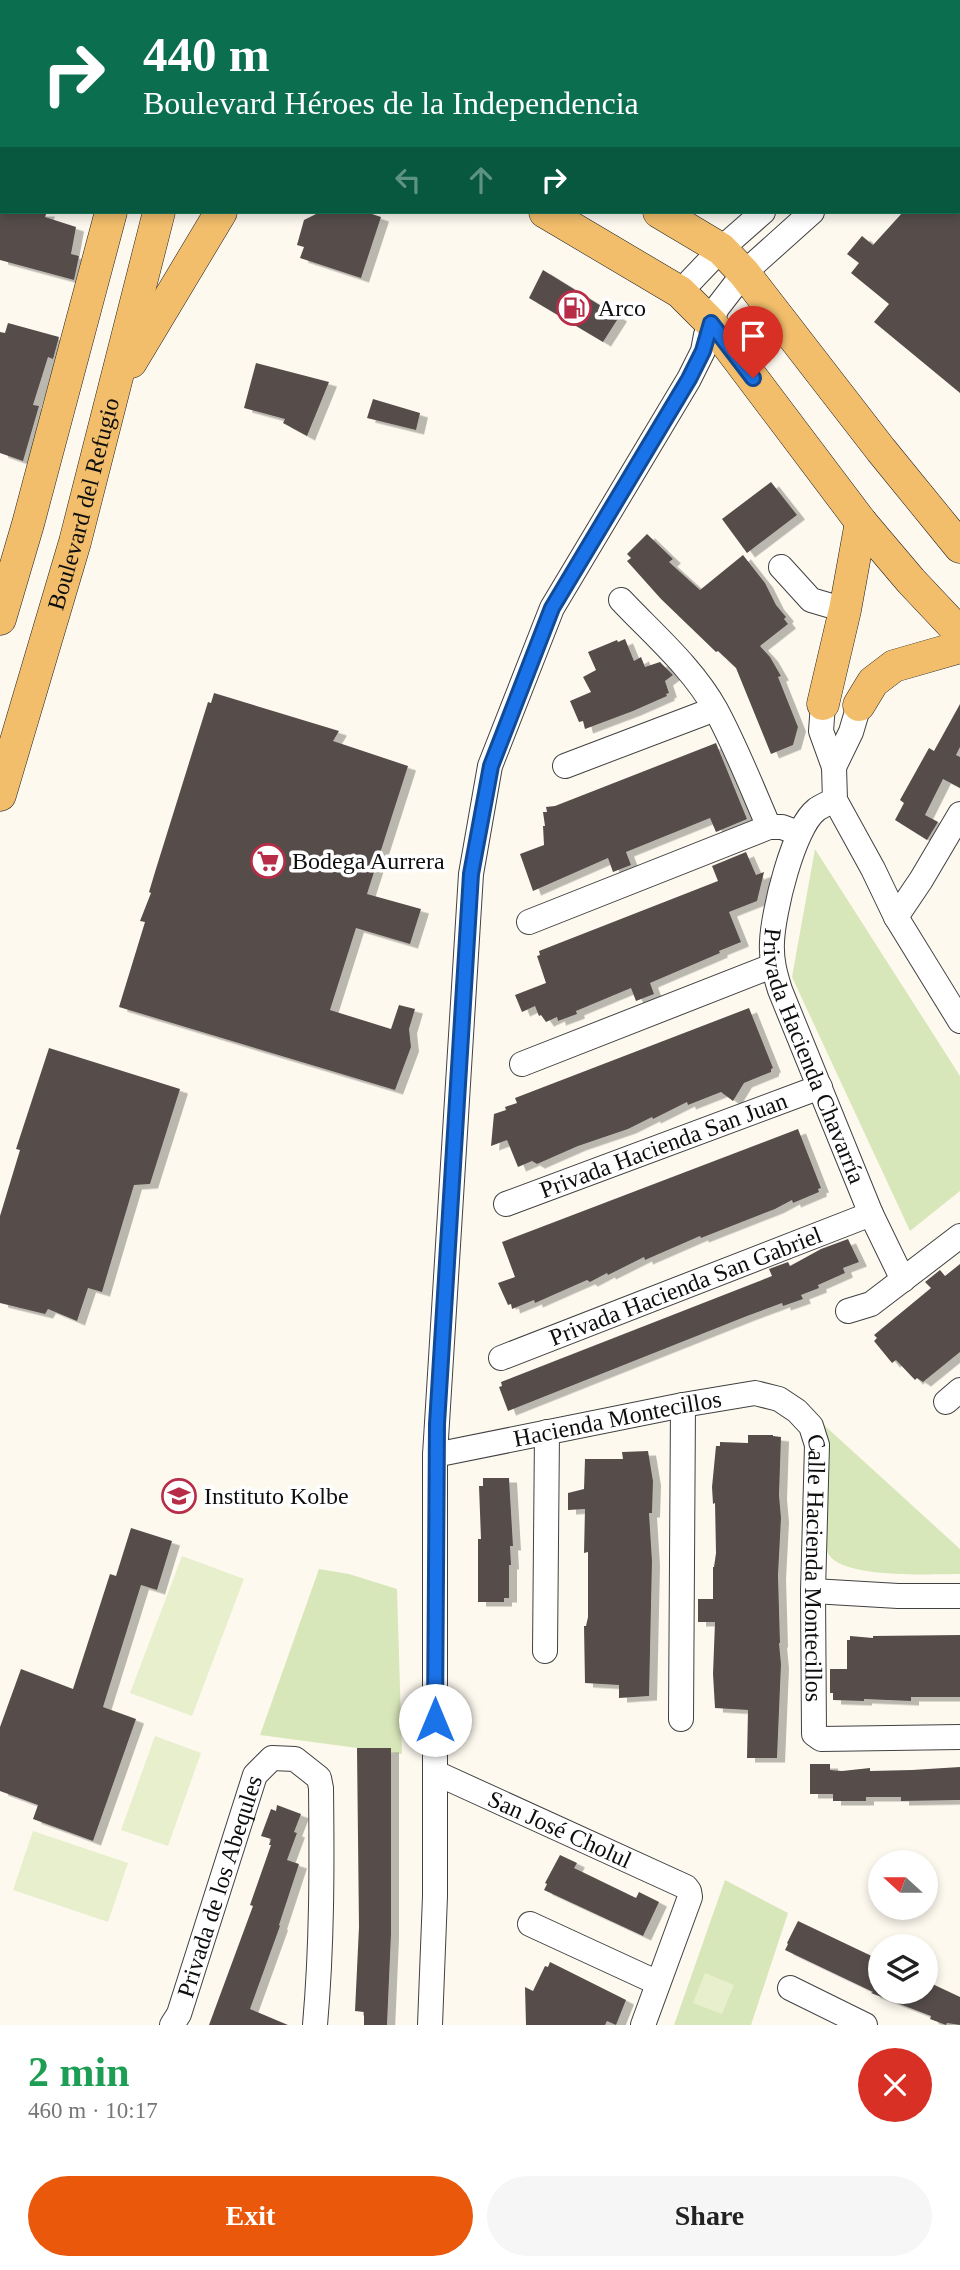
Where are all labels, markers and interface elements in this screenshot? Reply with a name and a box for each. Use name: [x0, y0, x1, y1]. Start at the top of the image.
text: 440 m: [143, 27, 270, 82]
icon: right: [28, 28, 119, 119]
text: Boulevard Héroes de la Independencia: [143, 85, 639, 121]
icon: left: [389, 161, 427, 199]
icon: ahead: [462, 161, 500, 199]
icon: right: [535, 161, 573, 199]
fuel station icon: Arco: [555, 289, 593, 327]
place label: Arco: [598, 295, 646, 321]
pin: [723, 306, 783, 378]
icon: arrive: [734, 317, 772, 355]
street label: Boulevard del Refugio: [43, 395, 124, 613]
supermarket icon: Bodega Aurrera: [249, 842, 287, 880]
place label: Bodega Aurrera: [292, 848, 445, 874]
street label: Privada Hacienda Chavarría: [759, 927, 870, 1188]
street label: Privada Hacienda San Juan: [536, 1087, 791, 1203]
street label: Privada Hacienda San Gabriel: [546, 1221, 826, 1351]
street label: Hacienda Montecillos: [511, 1386, 723, 1452]
street label: Calle Hacienda Montecillos: [800, 1431, 831, 1702]
school or university icon: Instituto Kolbe: [160, 1477, 198, 1515]
place label: Instituto Kolbe: [204, 1483, 349, 1509]
position arrow: [398, 1683, 472, 1757]
street label: Privada de los Abequles: [172, 1772, 267, 2001]
street label: San José Cholul: [484, 1786, 636, 1873]
north arrow: [868, 1850, 938, 1920]
map controls: [868, 1850, 938, 2004]
button: layers: [868, 1934, 938, 2004]
button: close: [858, 2048, 932, 2122]
text: 2 min: [28, 2049, 130, 2095]
text: 460 m · 10:17: [28, 2098, 158, 2123]
button: Exit: [28, 2176, 473, 2256]
button: Share: [487, 2176, 932, 2256]

